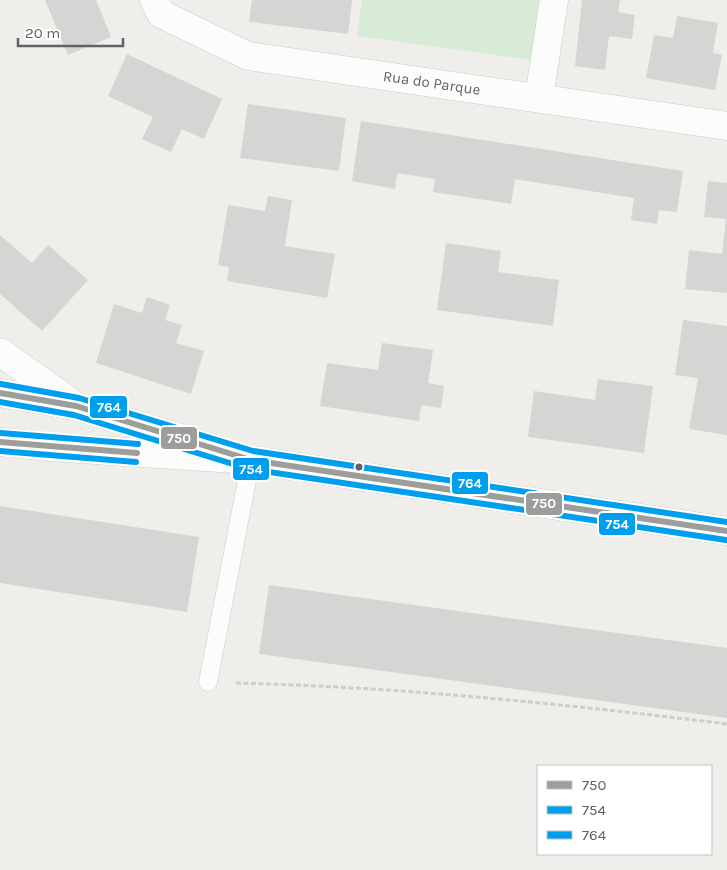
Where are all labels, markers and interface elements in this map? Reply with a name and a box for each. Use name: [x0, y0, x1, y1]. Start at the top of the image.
scale bar: [18, 15, 122, 47]
text: 20 m: [25, 24, 60, 42]
street label: Rua do Parque: [382, 67, 482, 99]
line badge: 764: [89, 395, 128, 419]
text: 764: [97, 399, 122, 416]
line badge: 750: [160, 426, 198, 450]
text: 750: [167, 430, 191, 447]
line badge: 754: [232, 457, 270, 481]
text: 754: [239, 461, 263, 478]
unlabelled marker: [354, 462, 364, 472]
line badge: 764: [451, 471, 489, 495]
text: 764: [458, 475, 483, 492]
line badge: 750: [525, 492, 563, 516]
text: 750: [532, 495, 556, 512]
line badge: 754: [598, 512, 636, 536]
text: 754: [605, 516, 629, 533]
legend: [537, 765, 712, 855]
text: 750: [582, 776, 607, 794]
text: 754: [582, 801, 607, 819]
text: 764: [582, 826, 607, 844]

